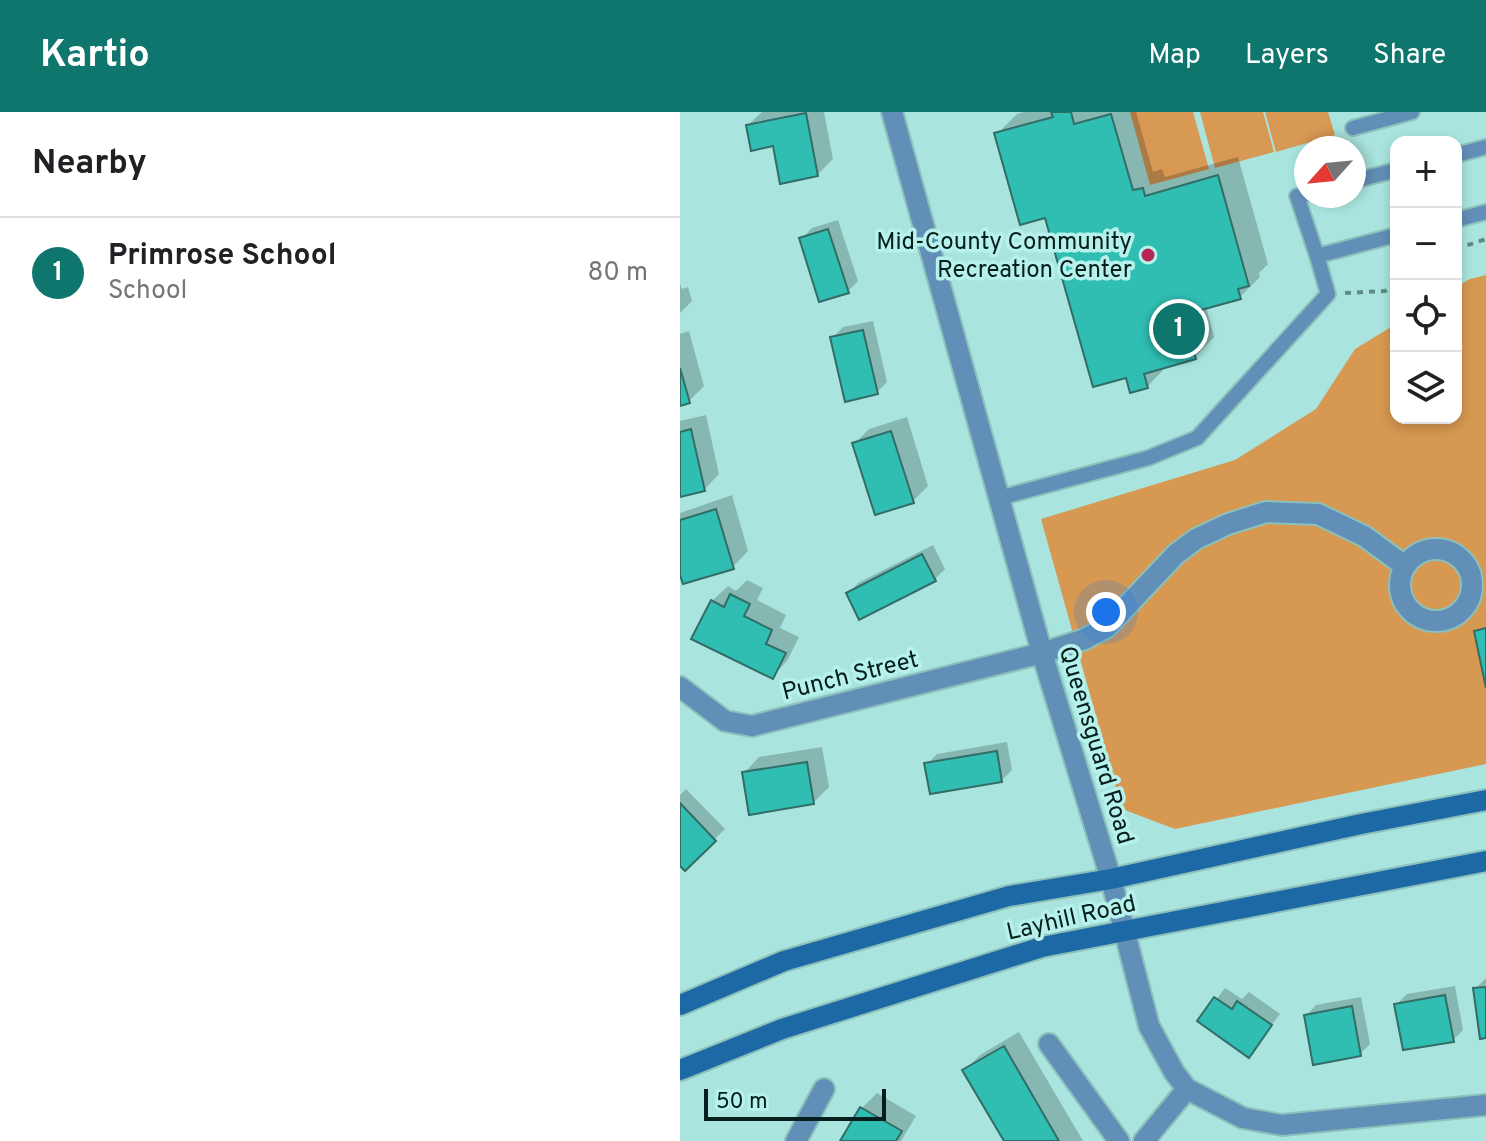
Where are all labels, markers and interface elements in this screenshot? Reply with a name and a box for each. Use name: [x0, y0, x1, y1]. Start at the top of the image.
text: Kartio: [40, 32, 150, 81]
text: Map: [1148, 38, 1201, 74]
text: Layers: [1245, 38, 1329, 74]
text: Share: [1373, 38, 1446, 74]
north arrow: [1294, 136, 1366, 208]
map controls: [1390, 136, 1462, 424]
button: +: [1390, 136, 1462, 208]
text: Nearby: [32, 143, 147, 186]
button: −: [1390, 208, 1462, 280]
place label: Mid-County Community Recreation Center: [876, 228, 1132, 286]
text: Primrose School: [108, 238, 337, 275]
marker: Mid-County Community Recreation Center: [1139, 246, 1157, 264]
text: 1: [53, 257, 63, 290]
text: 80 m: [588, 257, 648, 290]
text: School: [108, 275, 187, 308]
button: locate: [1390, 280, 1462, 352]
pin: 1: [1153, 299, 1205, 359]
button: layers: [1390, 352, 1462, 424]
your location: [1086, 592, 1126, 632]
street label: Queensguard Road: [1051, 643, 1139, 848]
street label: Punch Street: [779, 646, 922, 708]
street label: Layhill Road: [1004, 889, 1139, 948]
scale bar: [704, 1085, 886, 1121]
text: 50 m: [716, 1089, 768, 1116]

